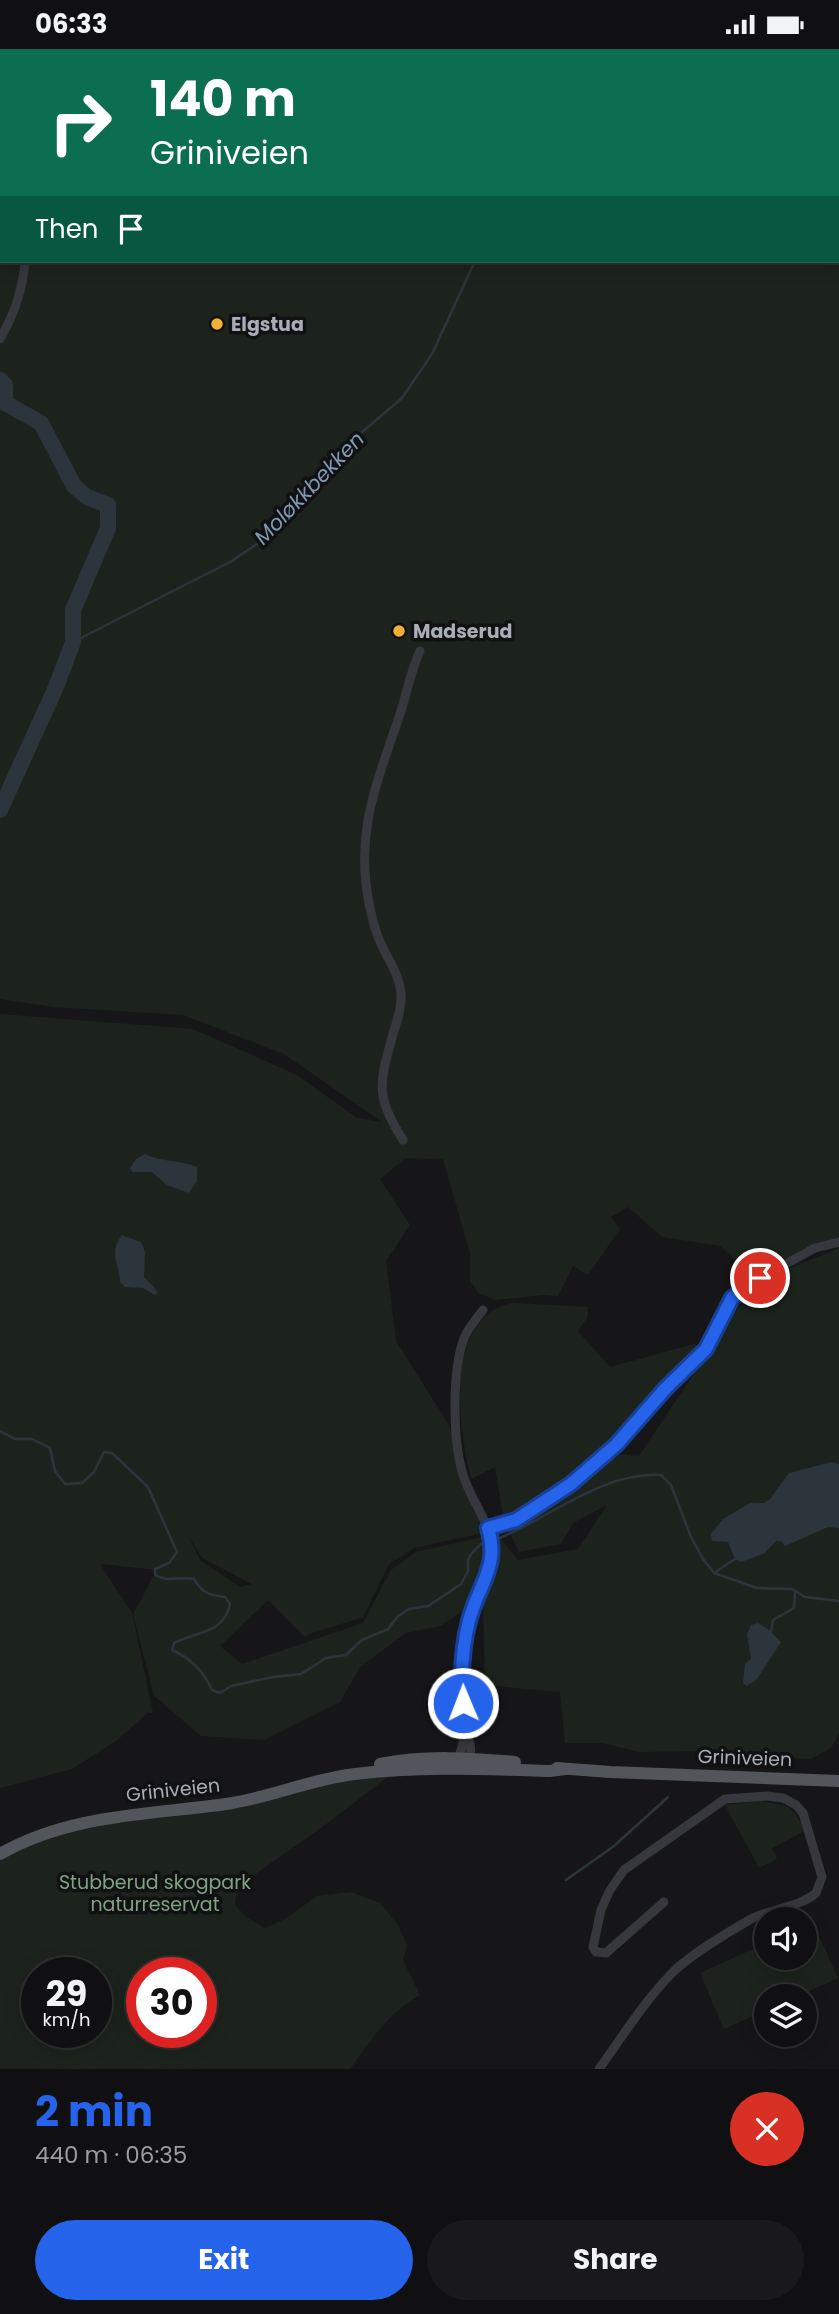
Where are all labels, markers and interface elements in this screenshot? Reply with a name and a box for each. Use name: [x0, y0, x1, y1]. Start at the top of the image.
text: 06:33: [35, 6, 107, 42]
text: 140 m: [150, 65, 296, 133]
icon: right: [35, 77, 126, 168]
text: Griniveien: [150, 130, 309, 175]
icon: arrive: [112, 210, 150, 248]
text: Then: [35, 211, 98, 247]
place label: Elgstua: [231, 311, 304, 338]
marker: Elgstua: [209, 316, 225, 332]
water label: Moløkkbekken: [247, 425, 371, 551]
place label: Madserud: [413, 618, 512, 645]
marker: Madserud: [391, 623, 407, 639]
pin: [730, 1248, 790, 1308]
icon: arrive: [741, 1259, 779, 1297]
position arrow: [426, 1666, 500, 1740]
street label: Griniveien: [697, 1743, 793, 1773]
street label: Griniveien: [125, 1772, 221, 1808]
park label: Stubberud skogpark naturreservat: [59, 1869, 251, 1918]
map controls: [754, 1907, 817, 2047]
button: sound: [754, 1907, 817, 1970]
speed limit sign: 30: [126, 1957, 217, 2048]
text: 29: [46, 1969, 87, 2018]
button: layers: [754, 1984, 817, 2047]
text: km/h: [43, 2007, 90, 2032]
text: 2 min: [35, 2082, 153, 2141]
button: close: [730, 2092, 804, 2166]
text: 440 m · 06:35: [35, 2139, 187, 2171]
button: Exit: [35, 2220, 413, 2300]
button: Share: [427, 2220, 804, 2300]

